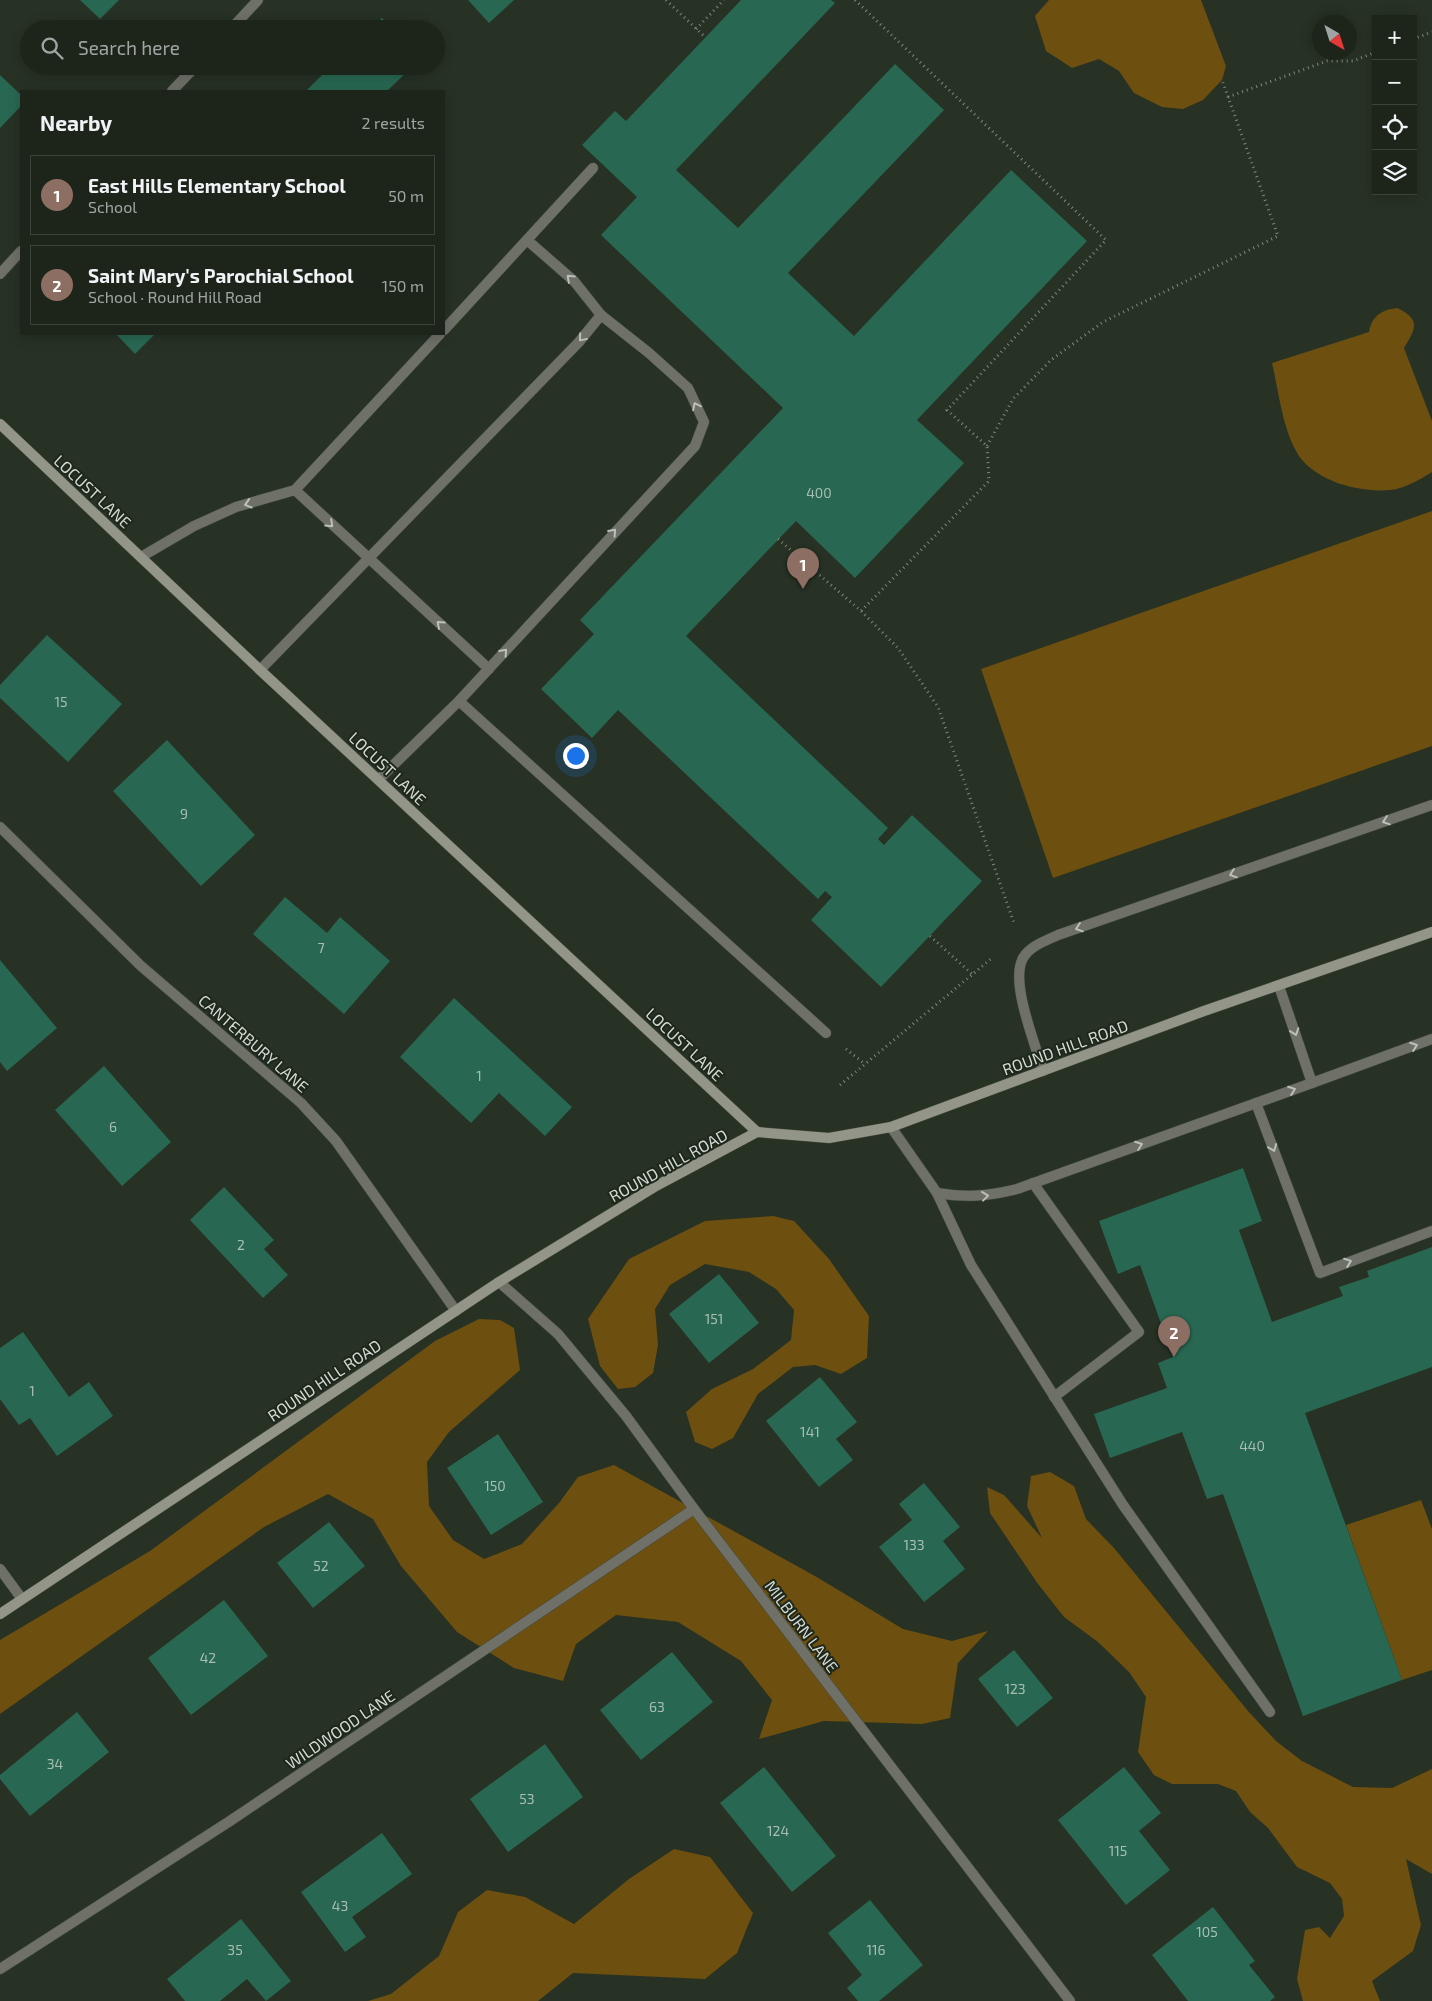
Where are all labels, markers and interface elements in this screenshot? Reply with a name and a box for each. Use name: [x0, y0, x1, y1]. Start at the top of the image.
north arrow: [1312, 15, 1357, 60]
map controls: [1372, 15, 1417, 195]
button: +: [1372, 15, 1417, 60]
search box: [20, 20, 445, 75]
icon: search: [38, 34, 66, 62]
text: Search here: [78, 36, 180, 59]
button: −: [1372, 60, 1417, 105]
button: locate: [1372, 105, 1417, 150]
text: Nearby: [40, 110, 112, 135]
text: 2 results: [362, 113, 425, 132]
button: layers: [1372, 150, 1417, 195]
text: East Hills Elementary School: [88, 174, 346, 197]
text: 1: [54, 186, 60, 205]
text: 50 m: [388, 186, 424, 205]
text: School: [88, 197, 137, 216]
text: Saint Mary's Parochial School: [88, 264, 353, 287]
one-way arrow: [567, 274, 576, 283]
text: 2: [52, 276, 62, 295]
text: 150 m: [382, 276, 424, 295]
text: School · Round Hill Road: [88, 287, 262, 306]
one-way arrow: [580, 332, 588, 341]
one-way arrow: [692, 402, 702, 411]
street label: LOCUST LANE: [51, 451, 135, 531]
house number: 400: [806, 484, 832, 501]
one-way arrow: [244, 498, 253, 508]
one-way arrow: [325, 518, 334, 527]
one-way arrow: [608, 529, 617, 538]
pin: 1: [787, 548, 819, 589]
one-way arrow: [436, 621, 445, 630]
one-way arrow: [498, 649, 507, 658]
house number: 15: [54, 693, 68, 710]
street label: LOCUST LANE: [346, 728, 430, 808]
your location: [563, 743, 589, 769]
house number: 9: [180, 805, 188, 822]
one-way arrow: [1382, 815, 1391, 825]
one-way arrow: [1229, 868, 1237, 878]
one-way arrow: [1075, 922, 1084, 932]
house number: 7: [317, 939, 325, 956]
street label: CANTERBURY LANE: [195, 990, 313, 1096]
street label: LOCUST LANE: [643, 1004, 727, 1084]
street label: ROUND HILL ROAD: [1000, 1015, 1130, 1079]
one-way arrow: [1289, 1027, 1299, 1036]
one-way arrow: [1409, 1042, 1418, 1052]
house number: 1: [476, 1067, 482, 1084]
one-way arrow: [1287, 1086, 1296, 1096]
house number: 6: [109, 1118, 117, 1135]
street label: ROUND HILL ROAD: [606, 1125, 730, 1205]
one-way arrow: [1135, 1141, 1143, 1151]
one-way arrow: [1267, 1144, 1277, 1152]
one-way arrow: [982, 1191, 990, 1202]
house number: 2: [237, 1236, 245, 1253]
one-way arrow: [1343, 1258, 1352, 1268]
house number: 151: [705, 1310, 723, 1327]
pin: 2: [1158, 1316, 1190, 1357]
street label: ROUND HILL ROAD: [264, 1335, 384, 1425]
house number: 1: [29, 1382, 35, 1399]
house number: 141: [800, 1423, 820, 1440]
house number: 440: [1239, 1437, 1265, 1454]
house number: 150: [484, 1477, 506, 1494]
house number: 133: [903, 1536, 925, 1553]
house number: 52: [313, 1557, 329, 1574]
street label: MILBURN LANE: [761, 1576, 843, 1676]
house number: 42: [200, 1649, 216, 1666]
house number: 123: [1004, 1680, 1026, 1697]
street label: WILDWOOD LANE: [282, 1685, 398, 1772]
house number: 63: [649, 1698, 665, 1715]
house number: 34: [47, 1755, 63, 1772]
house number: 53: [519, 1790, 535, 1807]
house number: 124: [767, 1822, 789, 1839]
house number: 115: [1109, 1842, 1127, 1859]
house number: 43: [332, 1897, 348, 1914]
house number: 105: [1196, 1923, 1218, 1940]
house number: 35: [227, 1941, 243, 1958]
house number: 116: [866, 1941, 886, 1958]

